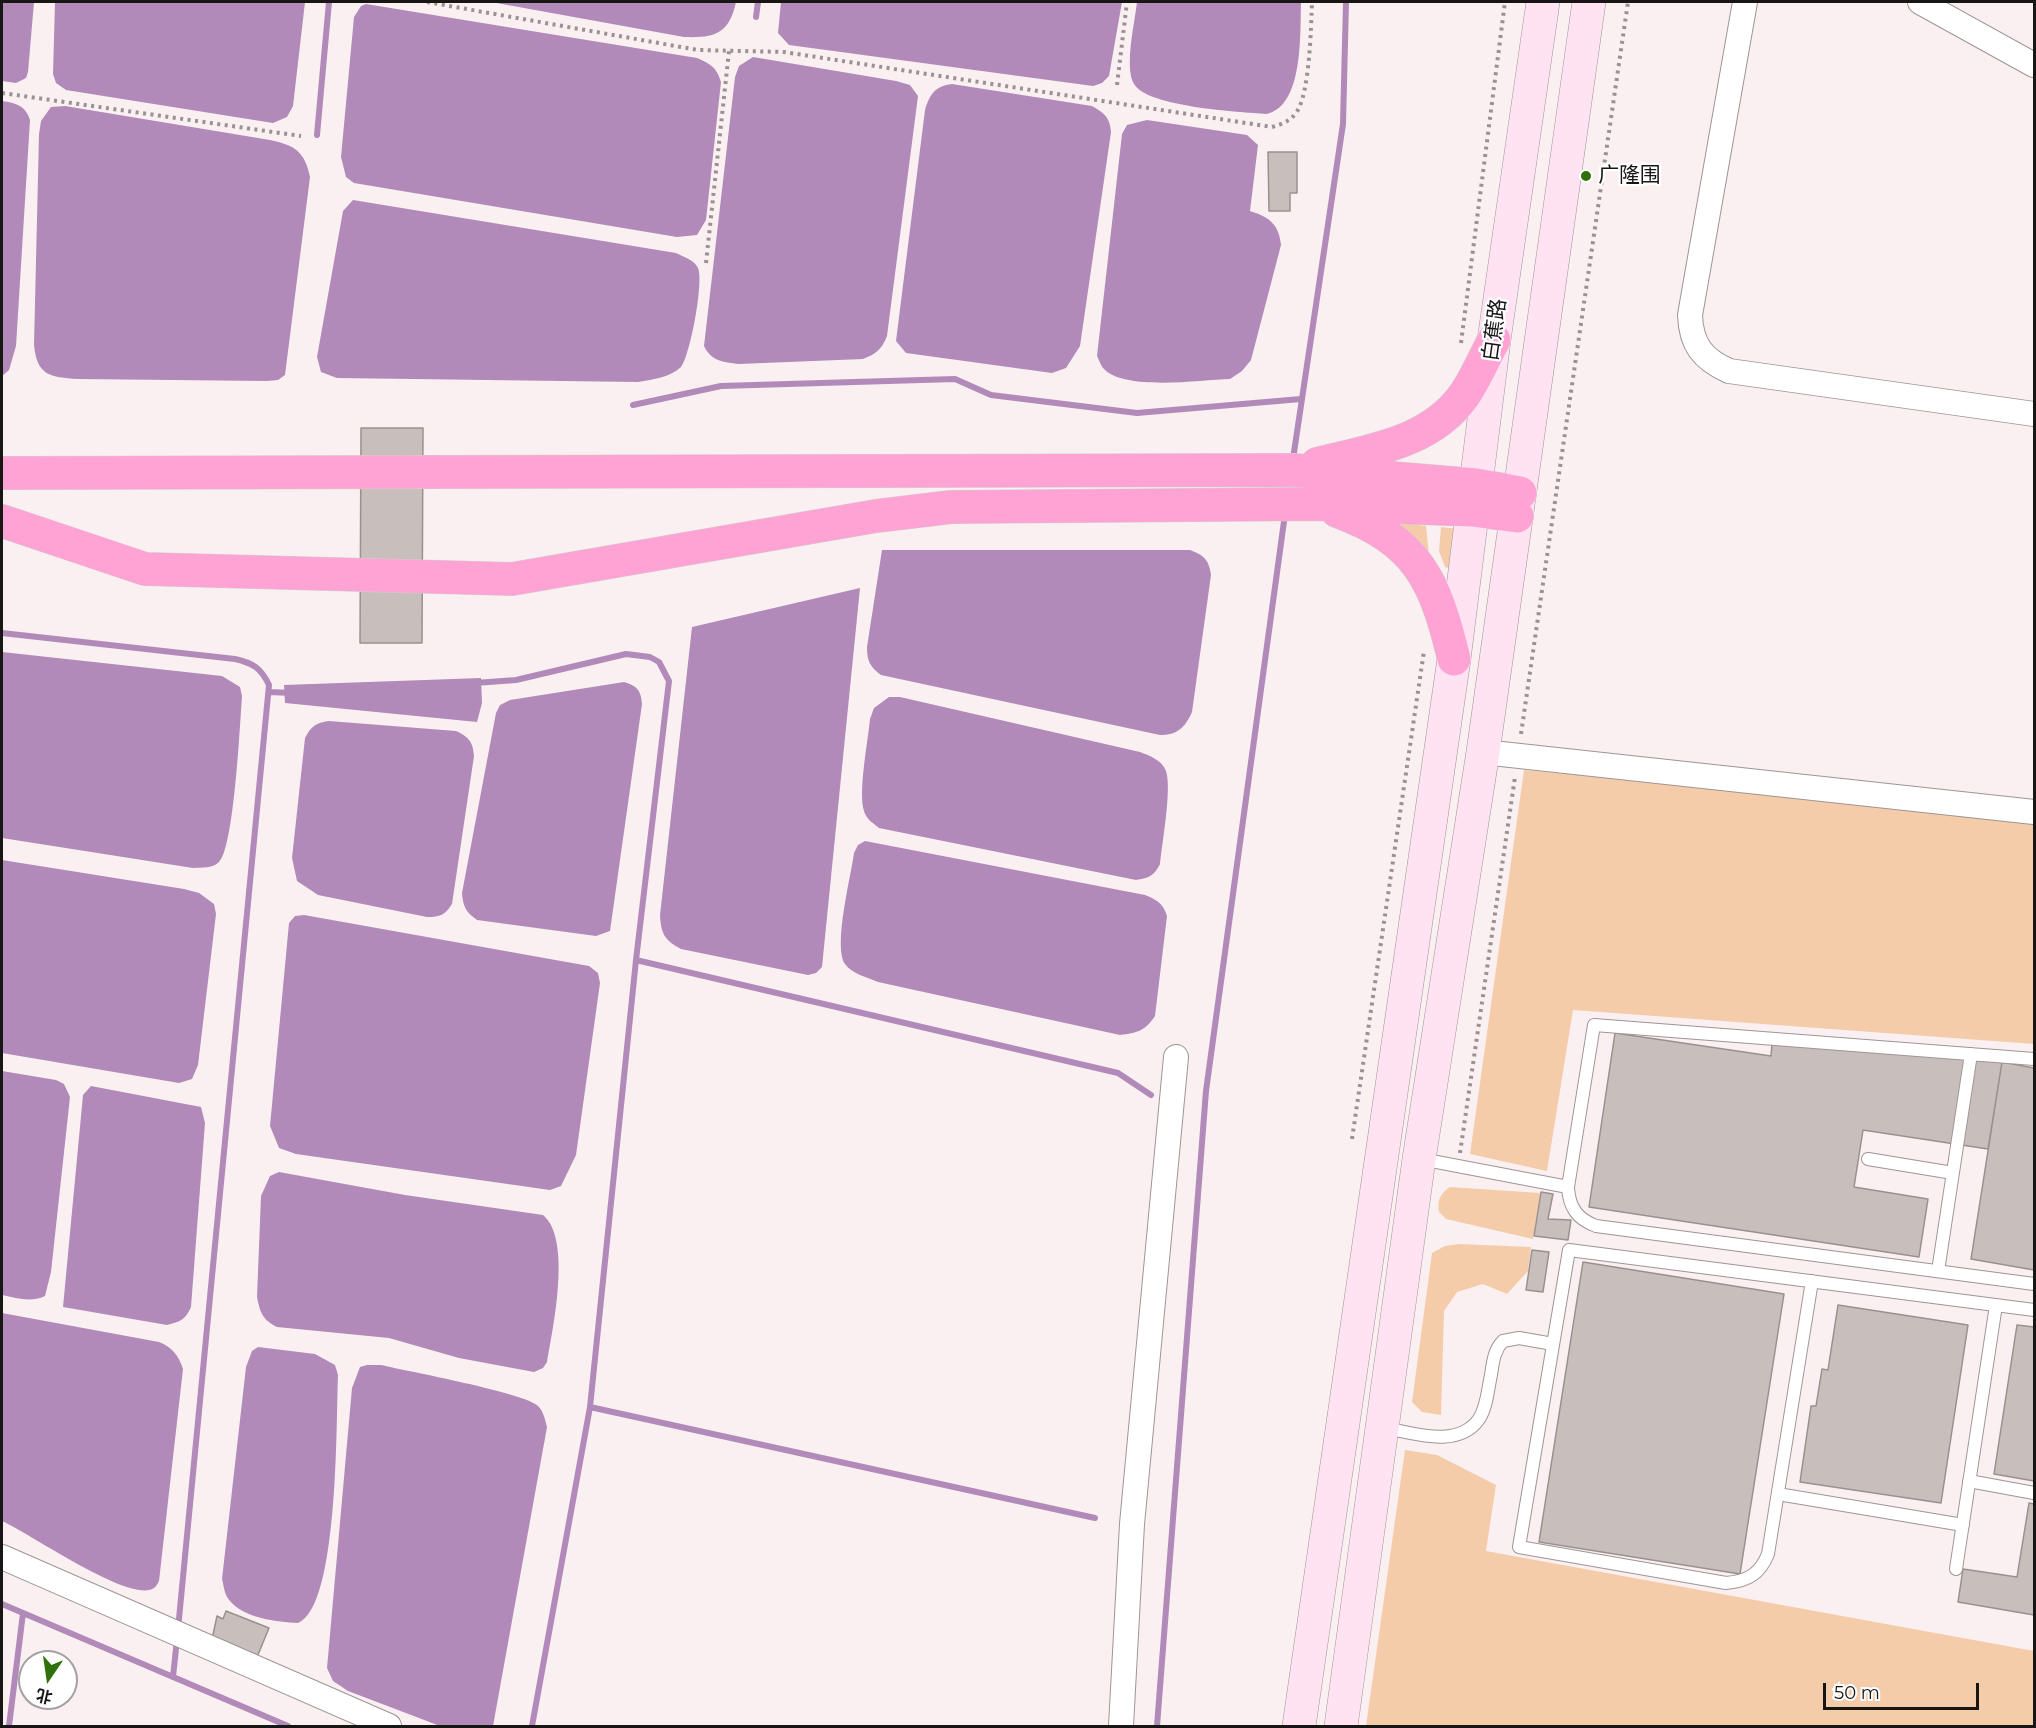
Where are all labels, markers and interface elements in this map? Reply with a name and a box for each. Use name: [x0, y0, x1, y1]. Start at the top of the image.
place label: 广隆围: [1598, 163, 1661, 189]
marker: 广隆围: [1579, 169, 1593, 183]
street label: 白蕉路: [1478, 297, 1512, 363]
north arrow: [18, 1650, 78, 1710]
scale bar: [1826, 1671, 1982, 1709]
text: 50 m: [1834, 1682, 1880, 1704]
text: 北: [34, 1685, 54, 1707]

